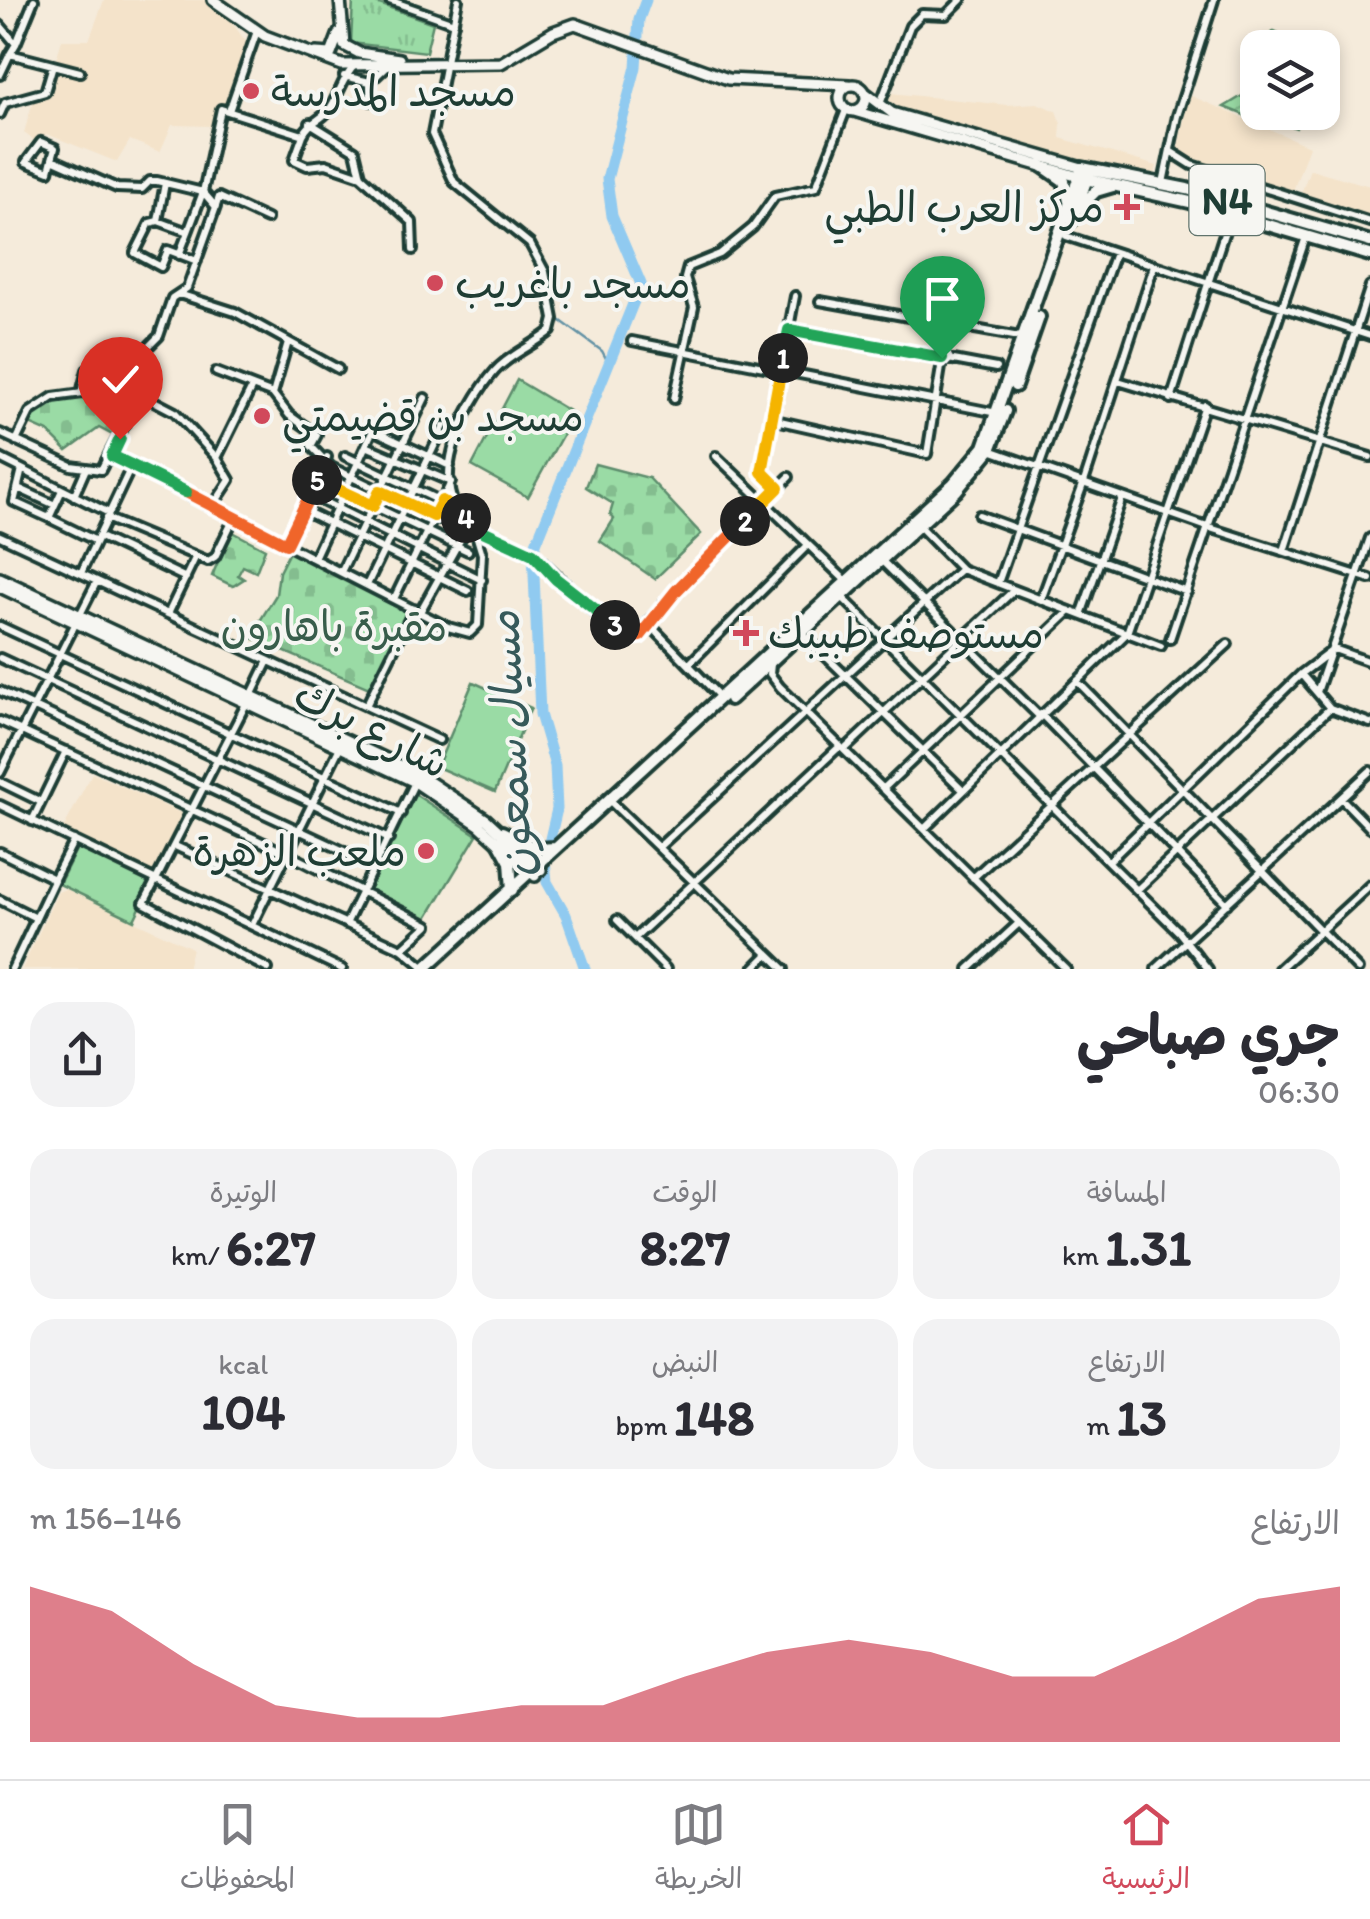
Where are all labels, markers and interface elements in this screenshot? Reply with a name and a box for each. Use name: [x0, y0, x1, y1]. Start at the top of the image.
map controls: [1240, 30, 1340, 130]
button: layers: [1240, 30, 1340, 130]
place label: مسجد المدرسة: [271, 66, 516, 117]
marker: مسجد المدرسة: [240, 80, 262, 102]
road number: N4: [1190, 165, 1264, 235]
place label: مركز العرب الطبي: [824, 182, 1104, 244]
marker: مركز العرب الطبي: [1114, 194, 1140, 220]
pin: [900, 256, 985, 359]
place label: مسجد باغريب: [455, 258, 691, 309]
icon: arrive: [915, 271, 970, 326]
marker: مسجد باغريب: [424, 272, 446, 294]
pin: 1: [758, 333, 808, 383]
pin: [78, 337, 163, 440]
text: 1: [777, 341, 790, 375]
icon: check: [93, 352, 148, 407]
place label: مسجد بن قضيمتي: [282, 391, 584, 453]
marker: مسجد بن قضيمتي: [251, 405, 273, 427]
pin: 5: [292, 455, 342, 505]
text: 5: [310, 463, 324, 497]
pin: 4: [441, 493, 491, 543]
pin: 2: [720, 496, 770, 546]
text: 4: [458, 501, 474, 535]
text: 2: [738, 504, 752, 538]
pin: 3: [590, 600, 640, 650]
park label: مقبرة باهارون: [221, 601, 447, 652]
text: 3: [607, 608, 623, 642]
place label: مستوصف طبيبك: [768, 608, 1044, 659]
water label: مسيال سمعون: [475, 609, 546, 879]
marker: مستوصف طبيبك: [733, 620, 759, 646]
street label: شارع برك: [284, 668, 457, 793]
place label: ملعب الزهرة: [192, 826, 406, 877]
marker: ملعب الزهرة: [415, 840, 437, 862]
button: share: [30, 1002, 135, 1107]
text: جري صباحي: [1077, 1002, 1340, 1068]
text: 06:30: [1258, 1073, 1340, 1111]
text: الوتيرة: [210, 1175, 277, 1209]
text: الوقت: [652, 1175, 718, 1209]
text: المسافة: [1087, 1175, 1167, 1209]
text: 6:27: [226, 1217, 316, 1278]
text: 8:27: [640, 1217, 730, 1278]
text: 1.31: [1105, 1217, 1191, 1278]
text: /km: [171, 1238, 226, 1272]
text: km: [1062, 1238, 1105, 1272]
text: النبض: [652, 1345, 718, 1379]
text: الارتفاع: [1087, 1345, 1166, 1379]
text: kcal: [218, 1347, 268, 1381]
text: 104: [201, 1381, 285, 1442]
text: 148: [674, 1387, 754, 1448]
text: 13: [1116, 1387, 1167, 1448]
text: bpm: [616, 1408, 674, 1442]
text: m: [1087, 1408, 1116, 1442]
text: 146–156 m: [30, 1499, 182, 1537]
text: الارتفاع: [1250, 1504, 1340, 1542]
tab: المحفوظات: [180, 1797, 295, 1903]
tab: الخريطة: [655, 1797, 742, 1903]
tab: الرئيسية: [1102, 1797, 1190, 1903]

